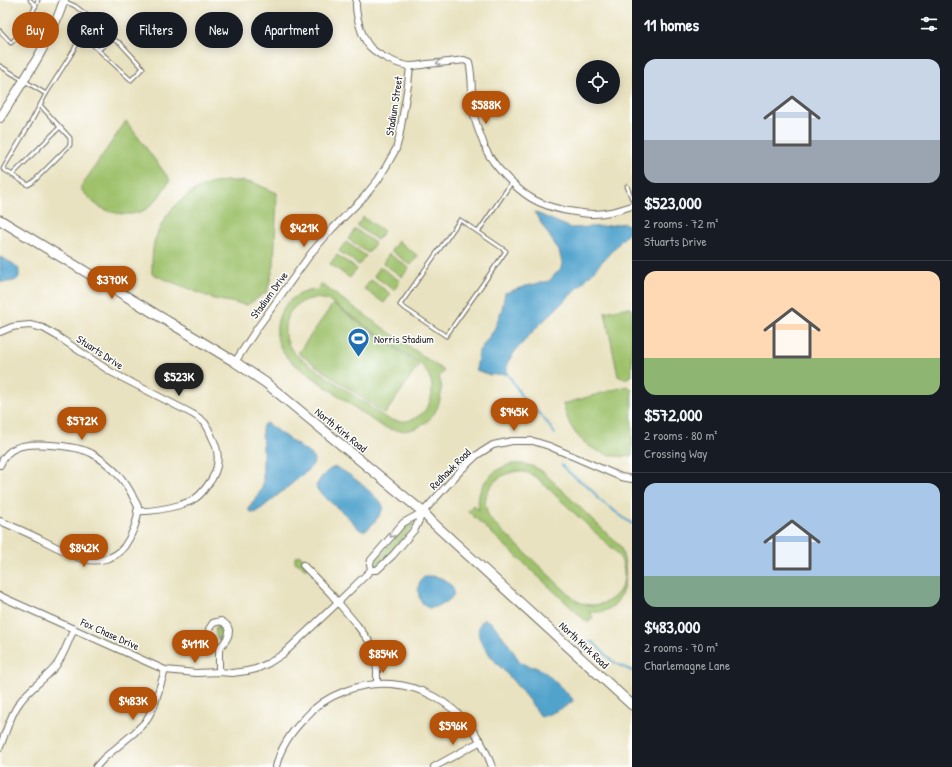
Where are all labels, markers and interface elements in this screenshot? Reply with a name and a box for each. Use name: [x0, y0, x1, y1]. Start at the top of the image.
chip: Buy: [12, 12, 59, 48]
chip: Rent: [67, 12, 118, 48]
chip: Filters: [126, 12, 187, 48]
chip: New: [195, 12, 243, 48]
chip: Apartment: [251, 12, 333, 48]
text: 11 homes: [644, 13, 699, 36]
icon: filters: [918, 13, 940, 35]
one-way arrow: [436, 58, 442, 67]
map controls: [576, 60, 620, 104]
button: locate: [576, 60, 620, 104]
street label: Stadium Street: [382, 75, 406, 137]
icon: home: [756, 85, 828, 157]
pin: $588K: [458, 91, 514, 125]
text: $588K: [471, 95, 501, 113]
text: $523,000: [644, 191, 702, 214]
pin: $421K: [276, 214, 332, 248]
text: 2 rooms · 72 m²: [644, 214, 718, 232]
text: $421K: [289, 218, 319, 236]
text: Stuarts Drive: [644, 232, 707, 250]
pin: $370K: [84, 266, 140, 300]
street label: Stadium Drive: [247, 268, 291, 321]
text: $370K: [96, 270, 128, 288]
icon: home: [756, 297, 828, 369]
sports icon: Norris Stadium: [346, 326, 372, 359]
street label: Stuarts Drive: [74, 332, 127, 373]
place label: Norris Stadium: [374, 332, 434, 346]
pin: $523K: [151, 363, 207, 397]
text: $523K: [164, 367, 194, 385]
pin: $945K: [486, 398, 542, 432]
text: $945K: [500, 402, 528, 420]
text: $572,000: [644, 403, 702, 426]
street label: North Kirk Road: [312, 405, 370, 456]
pin: $572K: [54, 407, 110, 441]
text: $572K: [66, 411, 98, 429]
text: 2 rooms · 80 m²: [644, 426, 717, 444]
text: Crossing Way: [644, 444, 708, 462]
street label: Redhawk Road: [426, 445, 474, 493]
icon: home: [756, 509, 828, 581]
one-way arrow: [390, 531, 397, 538]
pin: $842K: [56, 534, 112, 568]
text: $842K: [69, 538, 99, 556]
street label: Fox Chase Drive: [78, 614, 142, 653]
text: $483,000: [644, 615, 700, 638]
street label: North Kirk Road: [556, 618, 612, 672]
pin: $411K: [167, 630, 223, 664]
text: $411K: [181, 634, 209, 652]
text: 2 rooms · 70 m²: [644, 638, 718, 656]
pin: $854K: [355, 640, 411, 674]
text: $854K: [368, 644, 398, 662]
text: Charlemagne Lane: [644, 656, 730, 674]
pin: $483K: [105, 687, 161, 721]
text: $483K: [118, 691, 148, 709]
pin: $596K: [425, 712, 481, 746]
text: $596K: [439, 716, 467, 734]

